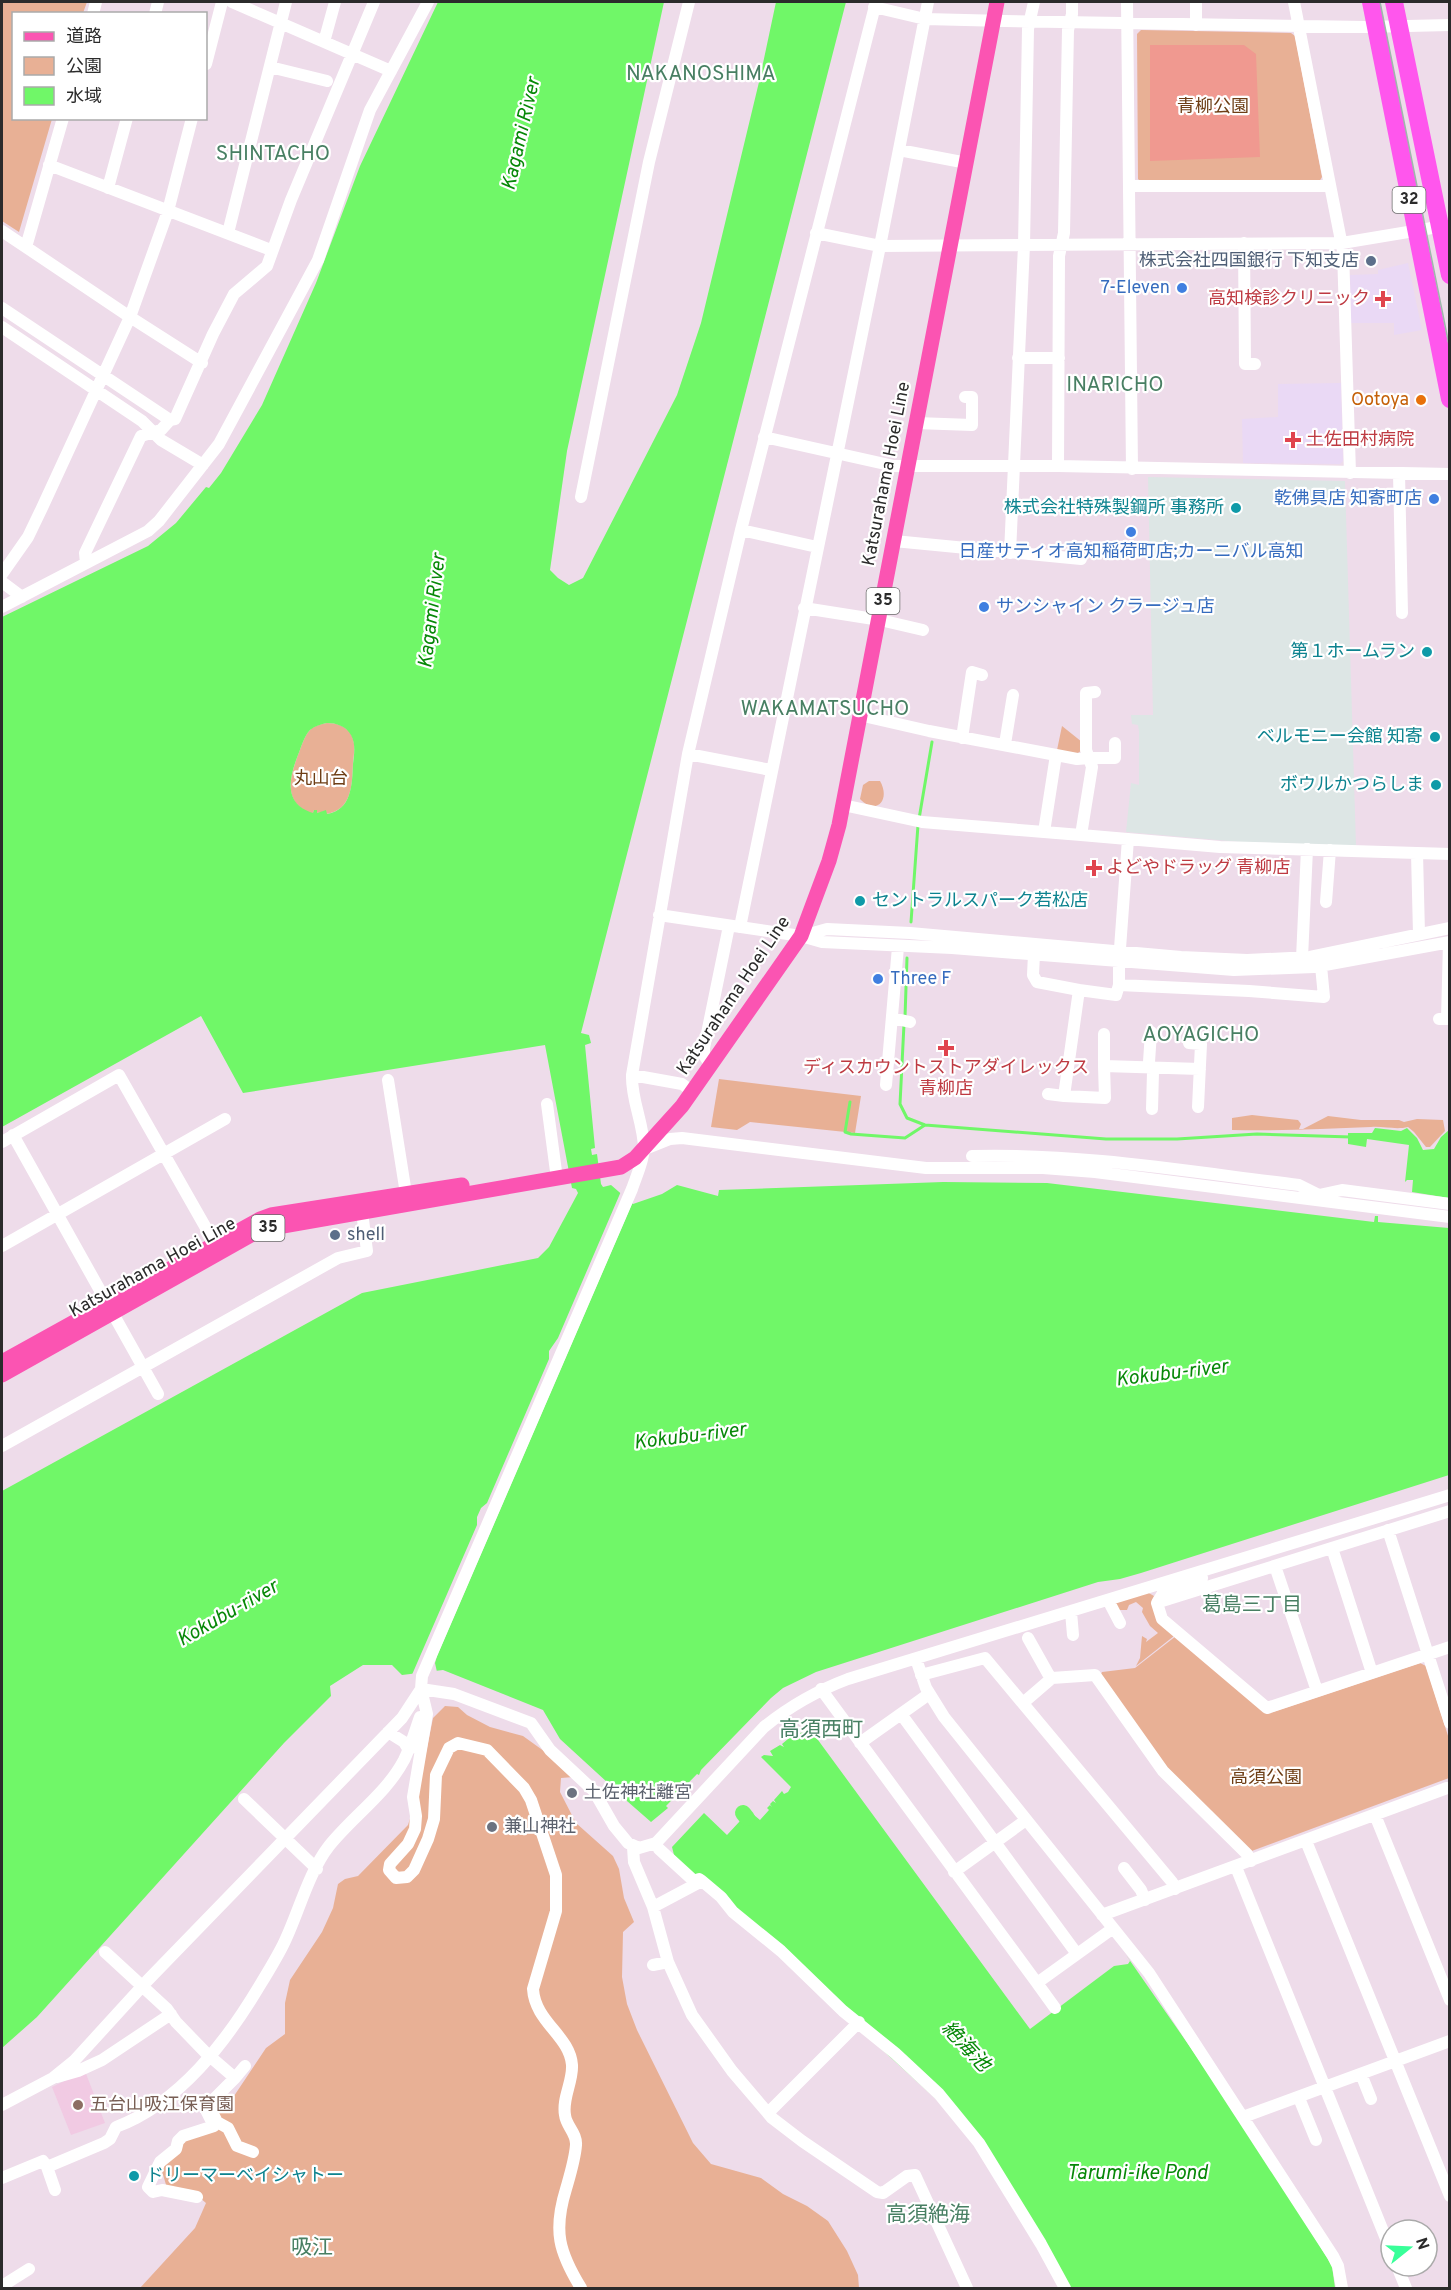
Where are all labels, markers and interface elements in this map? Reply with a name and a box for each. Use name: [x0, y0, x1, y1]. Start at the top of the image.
legend: [12, 12, 207, 120]
text: 道路: [66, 26, 102, 49]
text: 公園: [66, 56, 102, 79]
district label: NAKANOSHIMA: [626, 61, 776, 88]
water label: Kagami River: [496, 74, 548, 193]
text: 水域: [66, 86, 102, 109]
park label: 青柳公園: [1177, 96, 1249, 119]
district label: SHINTACHO: [216, 141, 330, 168]
road number: 32: [1392, 187, 1426, 213]
place label: 株式会社四国銀行 下知支店: [1139, 250, 1359, 273]
marker: 株式会社四国銀行 下知支店: [1364, 254, 1378, 268]
place label: 7-Eleven: [1101, 277, 1170, 300]
marker: 7-Eleven: [1175, 281, 1189, 295]
place label: 高知検診クリニック: [1208, 288, 1370, 311]
marker: 高知検診クリニック: [1374, 290, 1392, 308]
district label: INARICHO: [1066, 372, 1164, 399]
street label: Katsurahama Hoei Line: [858, 380, 916, 568]
place label: Ootoya: [1351, 389, 1409, 412]
marker: Ootoya: [1414, 393, 1428, 407]
place label: 土佐田村病院: [1306, 429, 1414, 452]
marker: 土佐田村病院: [1284, 431, 1302, 449]
place label: 乾佛具店 知寄町店: [1274, 488, 1422, 511]
marker: 乾佛具店 知寄町店: [1427, 492, 1441, 506]
place label: 株式会社特殊製鋼所 事務所: [1004, 497, 1224, 520]
marker: 株式会社特殊製鋼所 事務所: [1229, 501, 1243, 515]
marker: 日産サティオ高知稲荷町店;カーニバル高知: [1124, 525, 1138, 539]
place label: 日産サティオ高知稲荷町店;カーニバル高知: [959, 541, 1303, 564]
water label: Kagami River: [413, 551, 453, 670]
road number: 35: [866, 588, 900, 614]
place label: サンシャイン クラージュ店: [996, 596, 1215, 619]
marker: サンシャイン クラージュ店: [977, 600, 991, 614]
place label: 第１ホームラン: [1290, 641, 1415, 664]
marker: 第１ホームラン: [1420, 645, 1434, 659]
district label: WAKAMATSUCHO: [741, 696, 909, 723]
place label: ベルモニー会館 知寄: [1257, 726, 1423, 749]
marker: ベルモニー会館 知寄: [1428, 730, 1442, 744]
park label: 丸山台: [294, 768, 348, 791]
place label: ボウルかつらしま: [1280, 774, 1424, 797]
marker: ボウルかつらしま: [1429, 778, 1443, 792]
place label: よどやドラッグ 青柳店: [1106, 857, 1290, 880]
marker: よどやドラッグ 青柳店: [1087, 861, 1101, 875]
place label: セントラルスパーク若松店: [872, 890, 1088, 913]
marker: セントラルスパーク若松店: [853, 894, 867, 908]
street label: Katsurahama Hoei Line: [672, 912, 796, 1080]
place label: Three F: [890, 968, 951, 991]
marker: Three F: [871, 972, 885, 986]
district label: AOYAGICHO: [1143, 1022, 1259, 1049]
marker: ディスカウントストアダイレックス 青柳店: [939, 1041, 953, 1055]
place label: ディスカウントストアダイレックス 青柳店: [803, 1057, 1089, 1101]
street label: Katsurahama Hoei Line: [66, 1213, 240, 1323]
road number: 35: [252, 1215, 284, 1241]
place label: shell: [347, 1224, 385, 1247]
marker: shell: [328, 1228, 342, 1242]
water label: Kokubu-river: [1114, 1354, 1231, 1394]
water label: Kokubu-river: [632, 1417, 749, 1457]
water label: Kokubu-river: [173, 1574, 285, 1653]
district label: 葛島三丁目: [1202, 1593, 1302, 1619]
district label: 高須西町: [779, 1717, 863, 1744]
park label: 高須公園: [1230, 1767, 1302, 1790]
place label: 土佐神社離宮: [584, 1782, 692, 1805]
marker: 土佐神社離宮: [565, 1786, 579, 1800]
place label: 兼山神社: [504, 1816, 576, 1839]
marker: 兼山神社: [485, 1820, 499, 1834]
water label: 絶海池: [935, 2016, 996, 2079]
place label: 五台山吸江保育園: [90, 2094, 234, 2117]
marker: 五台山吸江保育園: [71, 2098, 85, 2112]
water label: Tarumi-ike Pond: [1067, 2161, 1209, 2187]
place label: ドリーマーベイシャトー: [146, 2165, 344, 2188]
marker: ドリーマーベイシャトー: [127, 2169, 141, 2183]
district label: 高須絶海: [886, 2202, 970, 2229]
north arrow: [1379, 2218, 1439, 2278]
district label: 吸江: [291, 2235, 333, 2262]
text: N: [1410, 2235, 1433, 2253]

